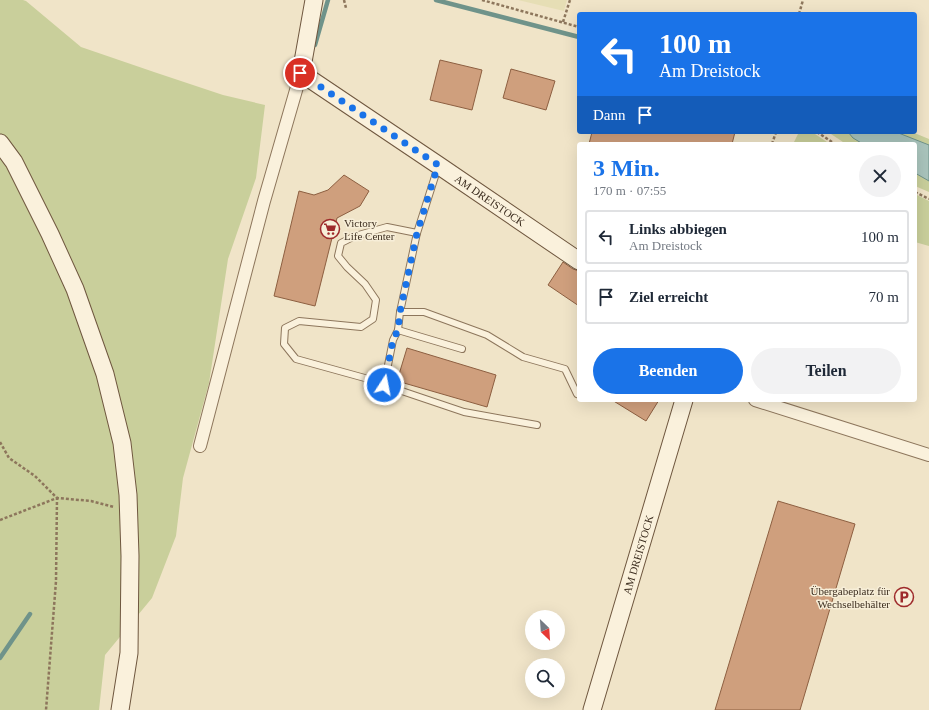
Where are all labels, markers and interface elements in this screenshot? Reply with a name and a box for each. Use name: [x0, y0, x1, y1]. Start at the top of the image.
icon: left: [593, 28, 645, 80]
text: 100 m: [659, 28, 731, 59]
pin: [283, 56, 317, 90]
text: Am Dreistock: [659, 61, 760, 81]
icon: arrive: [289, 62, 311, 84]
icon: arrive: [634, 104, 656, 126]
text: Dann: [593, 107, 626, 123]
text: 3 Min.: [593, 155, 660, 181]
button: close: [859, 155, 901, 197]
street label: AM DREISTOCK: [453, 172, 527, 228]
text: 170 m · 07:55: [593, 183, 666, 198]
place label: Victory Life Center: [344, 217, 395, 242]
supermarket icon: Victory Life Center: [319, 218, 341, 240]
text: Links abbiegen: [629, 221, 727, 237]
icon: left: [595, 226, 617, 248]
text: 100 m: [861, 229, 899, 245]
text: Am Dreistock: [629, 238, 702, 253]
icon: arrive: [595, 286, 617, 308]
text: Ziel erreicht: [629, 289, 708, 305]
text: 70 m: [869, 289, 899, 305]
button: Beenden: [593, 348, 743, 394]
button: Teilen: [751, 348, 901, 394]
position arrow: [363, 364, 405, 406]
street label: AM DREISTOCK: [621, 514, 656, 596]
place label: Übergabeplatz für Wechselbehälter: [810, 585, 890, 610]
parking icon: Übergabeplatz für Wechselbehälter: [893, 586, 915, 608]
north arrow: [525, 610, 565, 650]
map controls: [525, 610, 565, 698]
button: search: [525, 658, 565, 698]

